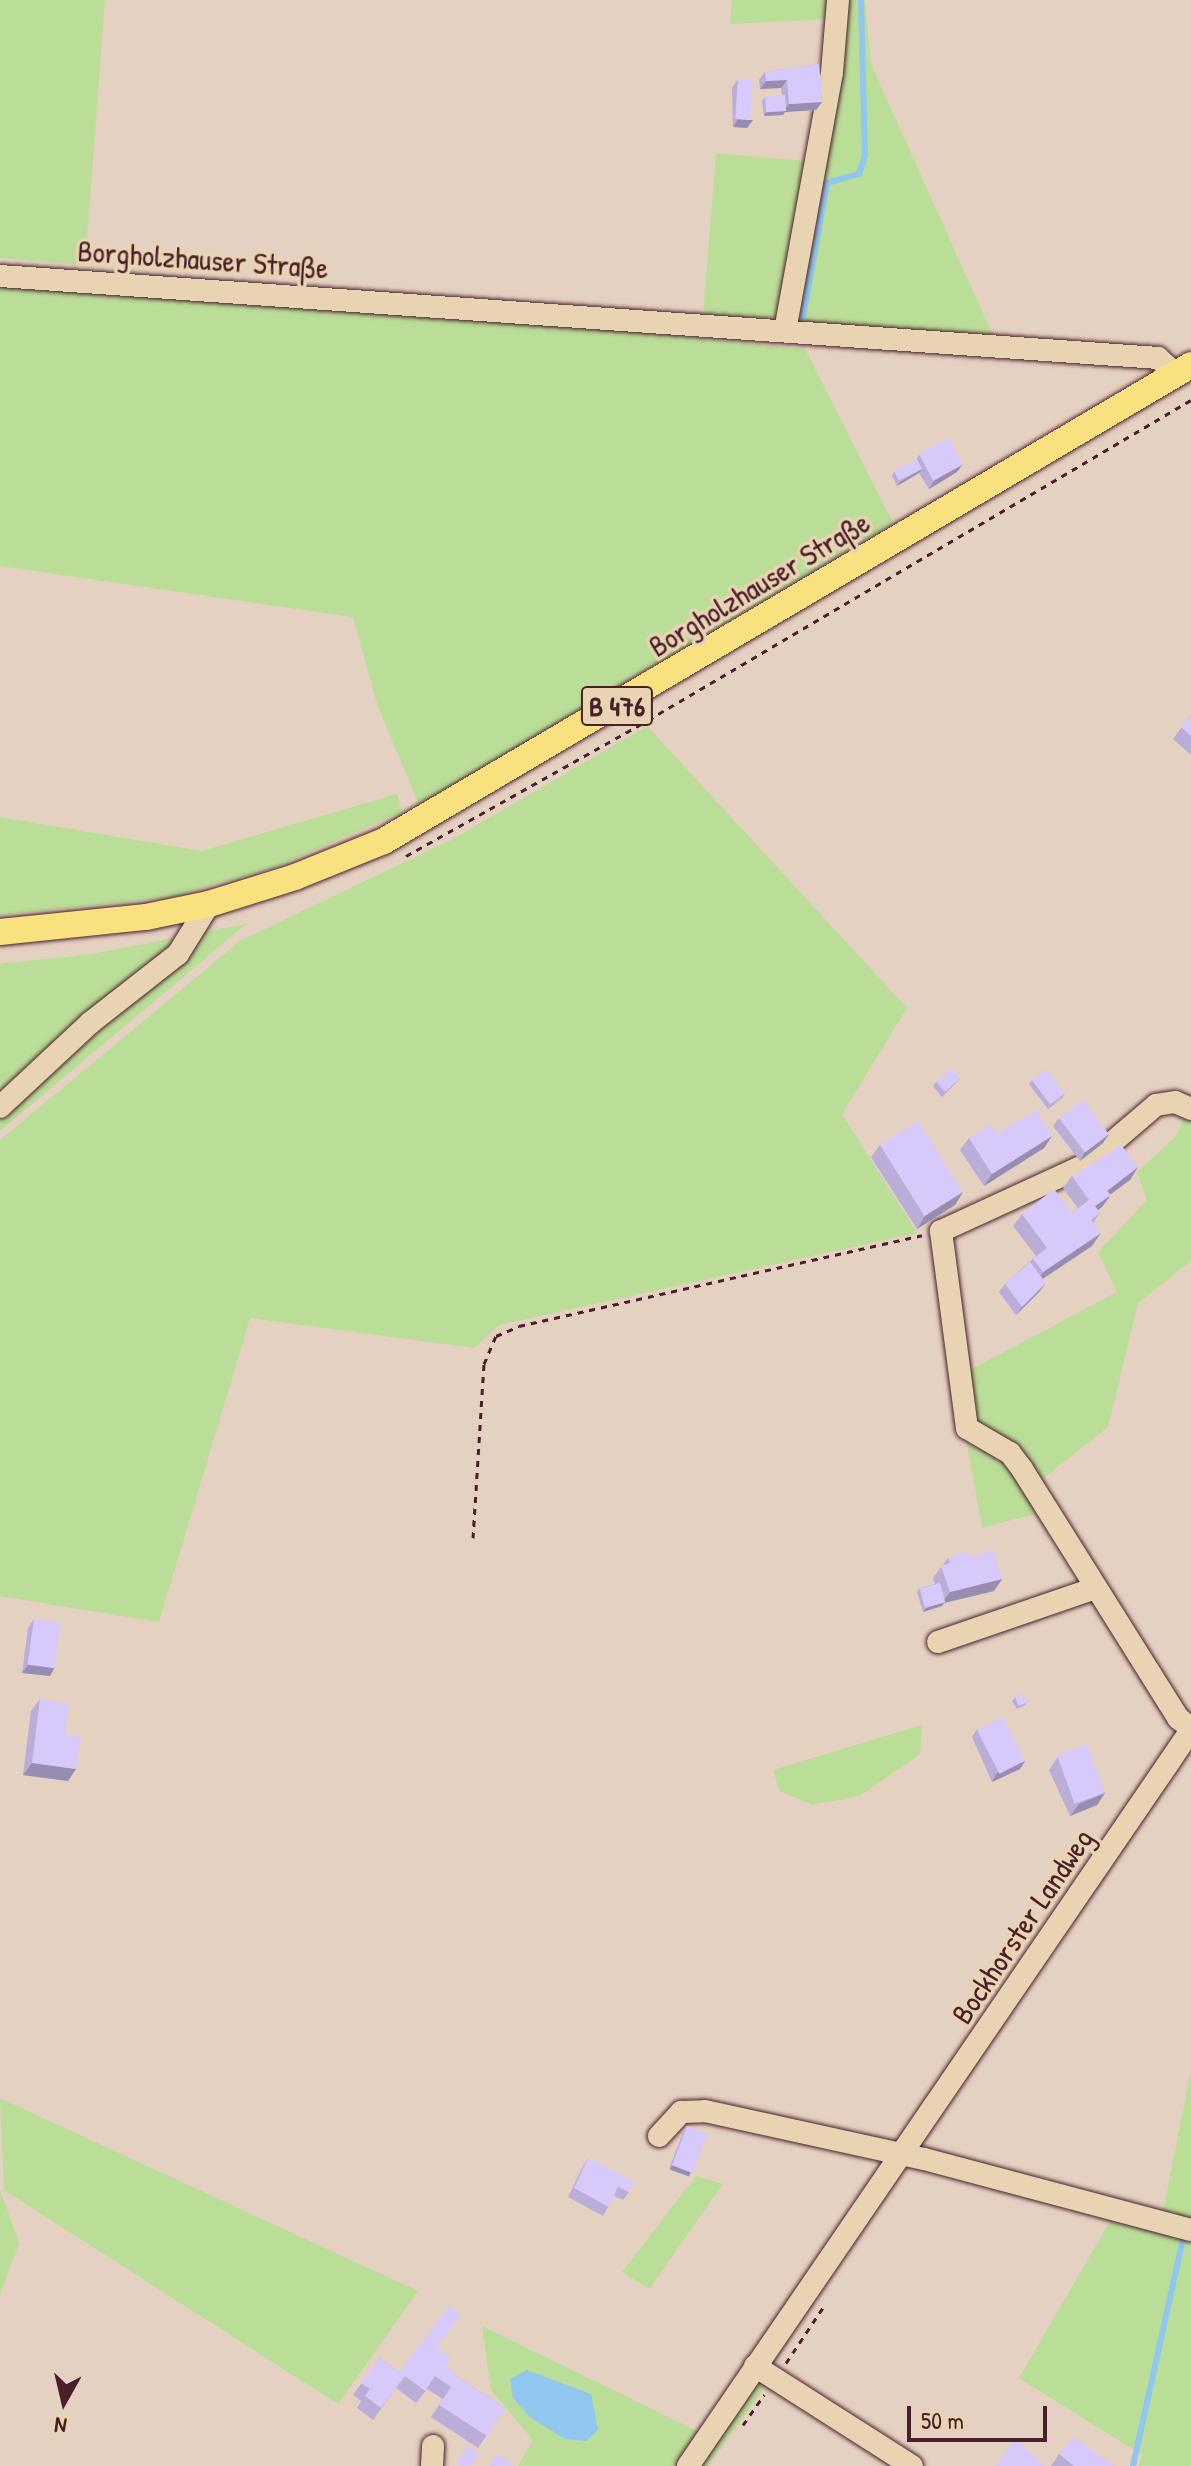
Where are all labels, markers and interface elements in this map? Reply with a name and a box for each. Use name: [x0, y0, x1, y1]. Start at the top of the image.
street label: Borgholzhauser Straße: [76, 232, 330, 286]
street label: Borgholzhauser Straße: [642, 504, 876, 664]
road number: B 476: [579, 682, 655, 730]
street label: Bockhorster Landweg: [944, 1822, 1100, 2030]
north arrow: [24, 2362, 104, 2442]
scale bar: [911, 2390, 1051, 2440]
text: 50 m: [921, 2404, 964, 2436]
text: N: [53, 2410, 69, 2441]

